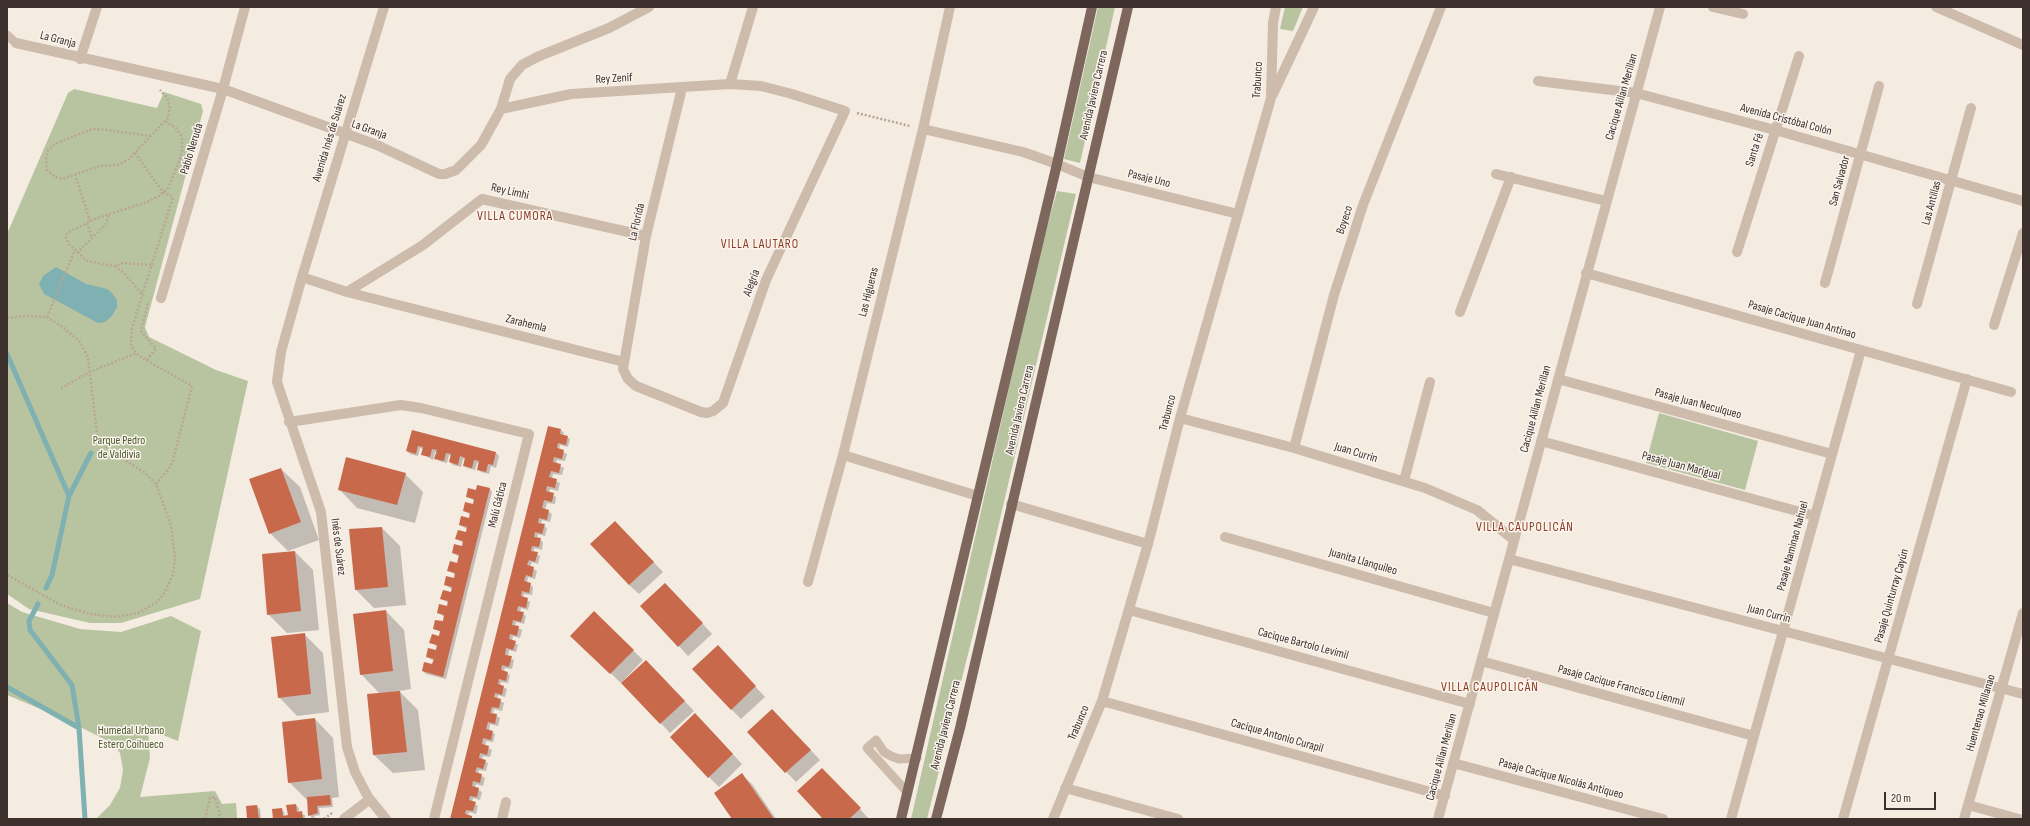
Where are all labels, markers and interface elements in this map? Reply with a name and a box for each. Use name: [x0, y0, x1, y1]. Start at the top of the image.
street label: La Granja: [38, 29, 78, 51]
street label: Avenida Javiera Carrera: [1077, 49, 1111, 141]
street label: Cacique Aillan Merillan: [1603, 52, 1641, 142]
street label: Trabunco: [1250, 61, 1266, 99]
street label: Rey Zenif: [595, 71, 633, 87]
street label: Avenida Inés de Suárez: [310, 92, 350, 184]
street label: Avenida Cristóbal Colón: [1739, 101, 1833, 139]
street label: La Granja: [349, 117, 389, 143]
street label: Pablo Neruda: [177, 122, 207, 176]
street label: Santa Fé: [1743, 131, 1767, 169]
street label: San Salvador: [1826, 154, 1854, 208]
street label: Pasaje Uno: [1126, 167, 1172, 191]
street label: Las Antillas: [1919, 179, 1945, 227]
street label: Rey Limhi: [490, 181, 530, 203]
street label: La Florida: [626, 202, 648, 242]
street label: Boyeco: [1334, 204, 1356, 236]
district label: VILLA CUMORA: [477, 209, 553, 225]
district label: VILLA LAUTARO: [721, 237, 799, 253]
street label: Las Higueras: [856, 266, 882, 318]
street label: Alegría: [740, 268, 764, 298]
street label: Pasaje Cacique Juan Antinao: [1746, 298, 1858, 342]
street label: Zarahemla: [504, 312, 548, 336]
street label: Avenida Javiera Carrera: [1003, 364, 1037, 456]
street label: Cacique Aillan Merillan: [1517, 364, 1555, 454]
street label: Pasaje Juan Neculqueo: [1653, 385, 1743, 423]
street label: Trabunco: [1156, 393, 1180, 433]
park label: Parque Pedro de Valdivia: [93, 434, 145, 462]
street label: Juan Currin: [1333, 440, 1379, 466]
street label: Pasaje Juan Marigual: [1640, 449, 1722, 483]
street label: Malú Gática: [485, 481, 511, 529]
street label: Pasaje Naminao Nahuel: [1774, 499, 1812, 593]
street label: Inés de Suárez: [327, 518, 349, 576]
district label: VILLA CAUPOLICÁN: [1476, 520, 1574, 536]
street label: Juanita Llanquileo: [1327, 545, 1399, 579]
street label: Pasaje Quinturray Cayún: [1872, 547, 1912, 645]
street label: Juan Currin: [1746, 601, 1792, 627]
street label: Cacique Bartolo Levimil: [1256, 625, 1350, 663]
street label: Pasaje Cacique Francisco Lienmil: [1556, 662, 1686, 710]
street label: Huentenao Millanao: [1963, 673, 1999, 753]
street label: Avenida Javiera Carrera: [928, 679, 964, 771]
district label: VILLA CAUPOLICÁN: [1441, 680, 1539, 696]
street label: Trabunco: [1065, 703, 1093, 743]
street label: Cacique Aillan Merillan: [1423, 712, 1461, 802]
street label: Cacique Antonio Curapil: [1229, 716, 1325, 756]
park label: Humedal Urbano Estero Coihueco: [98, 724, 164, 752]
street label: Pasaje Cacique Nicolás Antiqueo: [1497, 755, 1625, 803]
scale bar: [1886, 784, 1938, 810]
text: 20 m: [1891, 791, 1911, 806]

